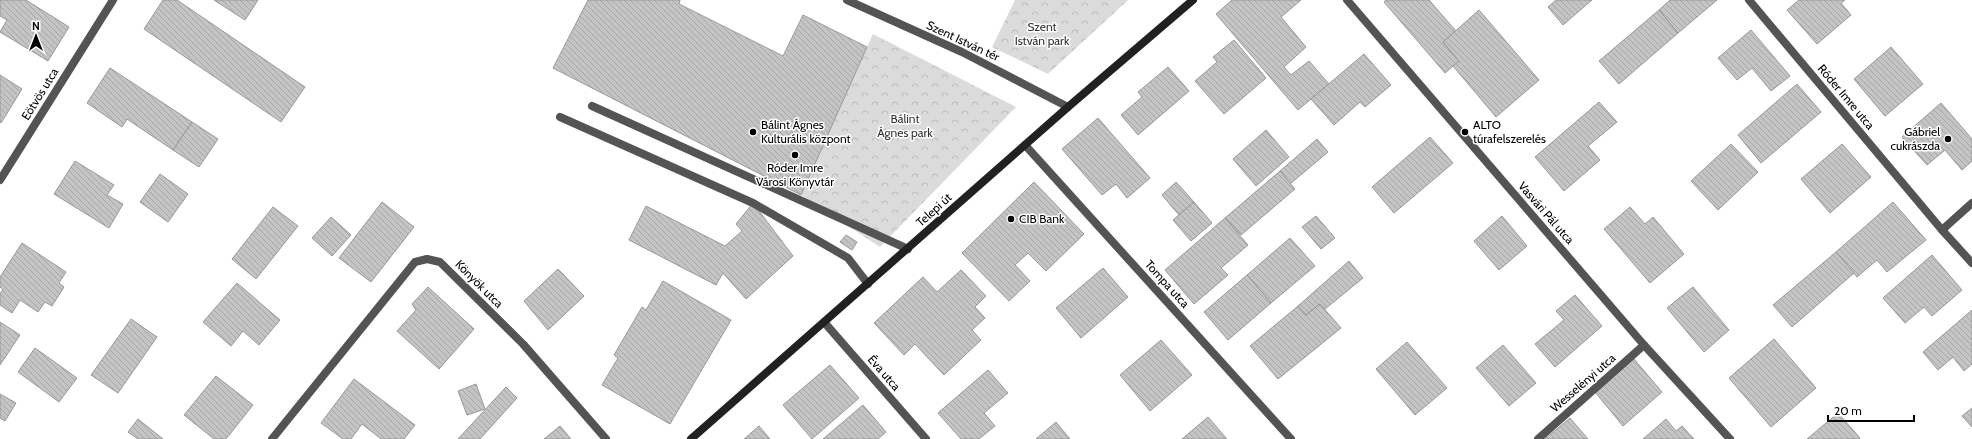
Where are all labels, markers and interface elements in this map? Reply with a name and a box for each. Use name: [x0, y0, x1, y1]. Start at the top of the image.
north arrow: [16, 16, 56, 56]
street label: Szent István tér: [924, 17, 1002, 64]
text: N: [32, 19, 40, 33]
park label: Szent István park: [1015, 19, 1070, 48]
street label: Róder Imre utca: [1815, 61, 1878, 132]
street label: Eötvös utca: [18, 65, 62, 123]
park label: Bálint Ágnes park: [877, 111, 933, 140]
place label: Bálint Ágnes Kulturális központ: [761, 117, 851, 146]
place label: ALTO túrafelszerelés: [1473, 117, 1546, 146]
place label: Gábriel cukrászda: [1891, 124, 1940, 153]
marker: Bálint Ágnes Kulturális központ: [748, 127, 758, 137]
marker: ALTO túrafelszerelés: [1460, 127, 1470, 137]
marker: Gábriel cukrászda: [1943, 134, 1953, 144]
marker: Róder Imre Városi Könyvtár: [790, 150, 800, 160]
place label: Róder Imre Városi Könyvtár: [756, 160, 834, 189]
street label: Vasvári Pál utca: [1515, 178, 1578, 247]
street label: Telepi út: [913, 190, 955, 230]
place label: CIB Bank: [1019, 211, 1065, 226]
marker: CIB Bank: [1006, 214, 1016, 224]
street label: Könyök utca: [452, 257, 507, 311]
street label: Tompa utca: [1142, 257, 1193, 311]
street label: Wesselényi utca: [1547, 350, 1618, 415]
street label: Éva utca: [865, 352, 904, 394]
scale bar: [1828, 397, 1914, 423]
text: 20 m: [1834, 403, 1862, 418]

